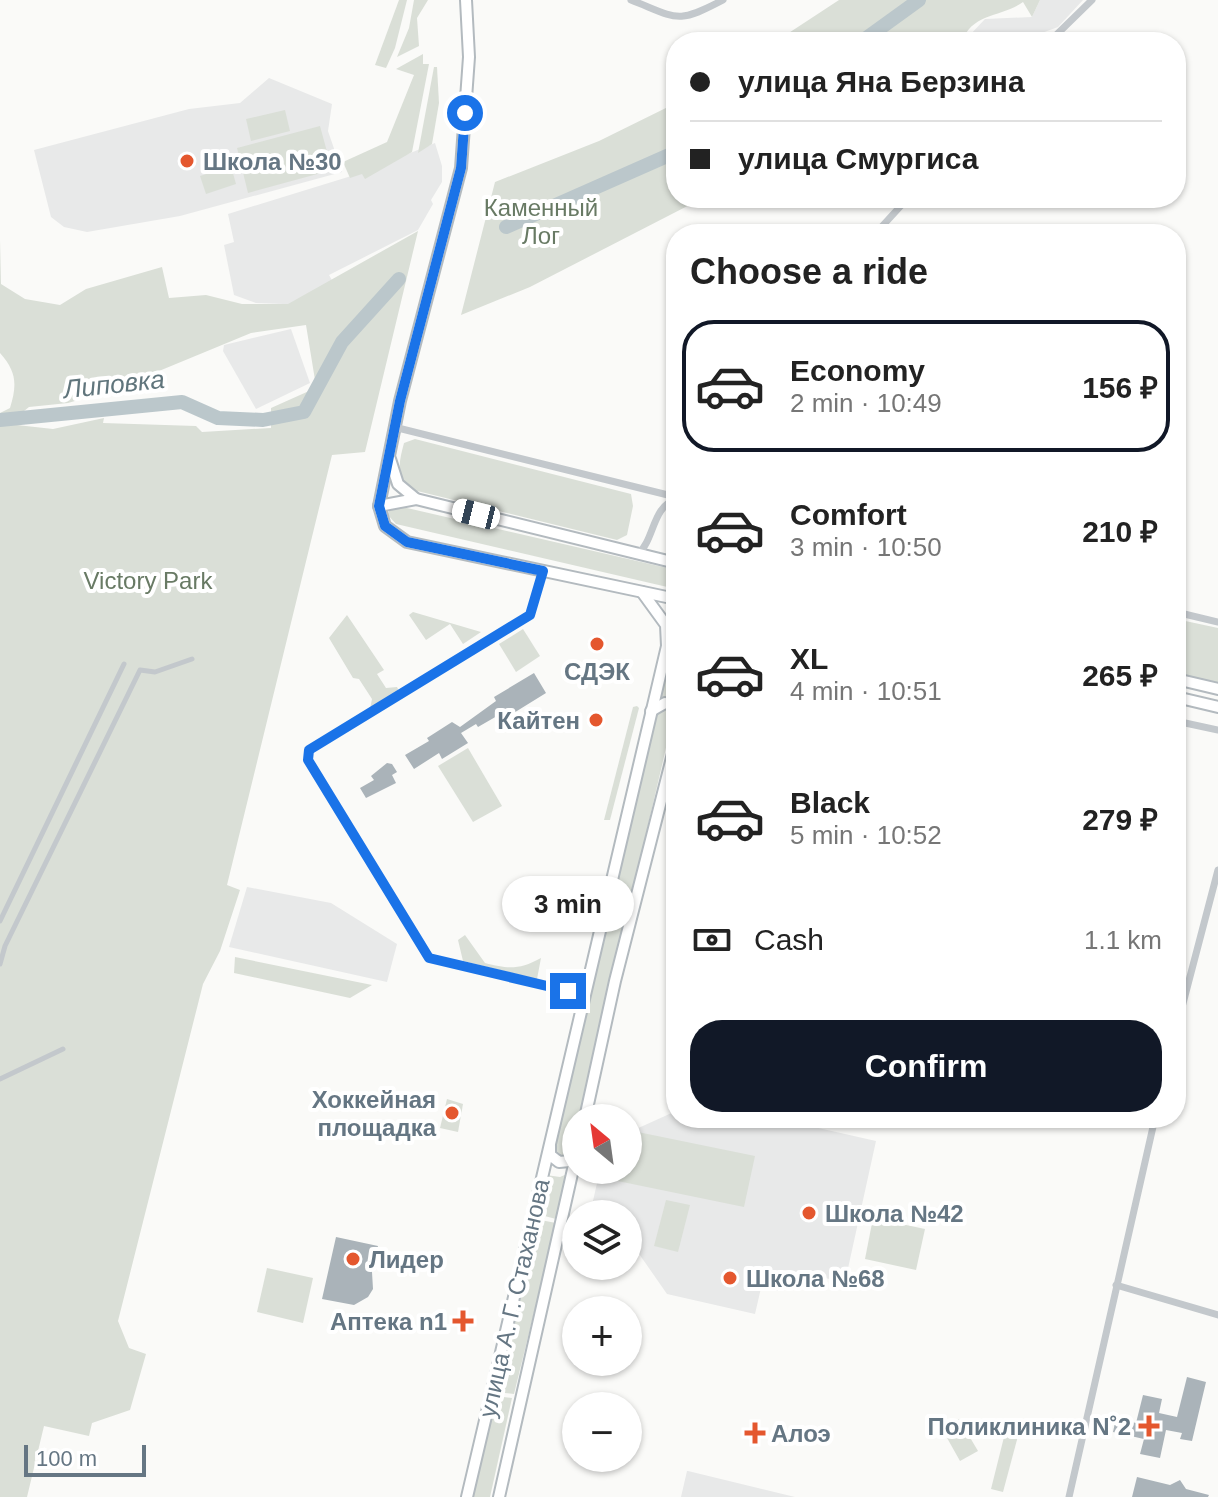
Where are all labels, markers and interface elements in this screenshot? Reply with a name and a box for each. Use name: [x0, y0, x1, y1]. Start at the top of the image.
text: улица Яна Берзина: [738, 65, 1025, 98]
route start: [447, 95, 483, 131]
text: улица Смургиса: [738, 142, 978, 175]
place label: Школа №30: [203, 148, 342, 175]
marker: Школа №30: [178, 152, 196, 170]
park label: Каменный Лог: [484, 194, 598, 249]
text: Choose a ride: [690, 251, 928, 292]
icon: car: [694, 350, 766, 422]
text: Economy: [790, 354, 925, 387]
water label: Липовка: [60, 364, 166, 404]
text: 156 ₽: [1082, 371, 1158, 404]
text: 2 min · 10:49: [790, 388, 942, 418]
icon: car: [694, 494, 766, 566]
car: [450, 497, 502, 531]
text: Comfort: [790, 498, 907, 531]
text: 210 ₽: [1082, 515, 1158, 548]
text: 3 min · 10:50: [790, 532, 942, 562]
park label: Victory Park: [84, 567, 213, 594]
marker: СДЭК: [588, 635, 606, 653]
icon: car: [694, 638, 766, 710]
text: XL: [790, 642, 828, 675]
place label: СДЭК: [564, 658, 630, 685]
text: 265 ₽: [1082, 659, 1158, 692]
text: 4 min · 10:51: [790, 676, 942, 706]
place label: Кайтен: [497, 707, 580, 734]
marker: Кайтен: [587, 711, 605, 729]
icon: car: [694, 782, 766, 854]
text: Black: [790, 786, 870, 819]
text: 279 ₽: [1082, 803, 1158, 836]
text: 5 min · 10:52: [790, 820, 942, 850]
callout: 3 min: [502, 875, 634, 931]
text: 3 min: [534, 889, 602, 919]
icon: cash: [690, 918, 734, 962]
text: Cash: [754, 923, 824, 956]
text: 1.1 km: [1084, 925, 1162, 955]
route end: [550, 973, 586, 1009]
button: Confirm: [690, 1020, 1162, 1112]
place label: Хоккейная площадка: [312, 1086, 437, 1141]
marker: Хоккейная площадка: [443, 1104, 461, 1122]
north arrow: [562, 1104, 642, 1184]
map controls: [562, 1104, 642, 1472]
street label: улица А. Г. Стаханова: [473, 1175, 555, 1420]
button: layers: [562, 1200, 642, 1280]
place label: Школа №42: [825, 1200, 964, 1227]
marker: Школа №42: [800, 1204, 818, 1222]
place label: Лидер: [369, 1246, 444, 1273]
marker: Лидер: [344, 1250, 362, 1268]
place label: Школа №68: [746, 1265, 885, 1292]
marker: Школа №68: [721, 1269, 739, 1287]
button: +: [562, 1296, 642, 1376]
place label: Аптека n1: [330, 1308, 447, 1335]
marker: Аптека n1: [454, 1312, 472, 1330]
button: −: [562, 1392, 642, 1472]
place label: Поликлиника N˚2: [927, 1413, 1131, 1440]
marker: Поликлиника N˚2: [1138, 1415, 1160, 1437]
place label: Алоэ: [771, 1420, 831, 1447]
marker: Алоэ: [746, 1424, 764, 1442]
scale bar: [24, 1441, 146, 1477]
text: 100 m: [36, 1446, 97, 1471]

